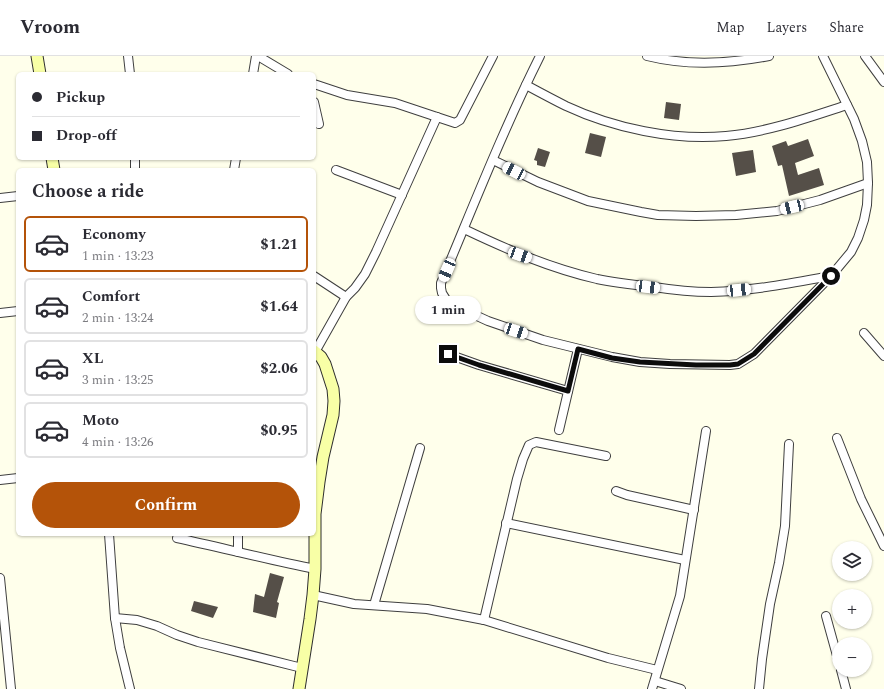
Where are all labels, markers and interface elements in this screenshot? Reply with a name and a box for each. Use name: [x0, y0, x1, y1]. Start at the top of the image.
text: Vroom: [20, 13, 80, 42]
text: Map: [716, 17, 745, 38]
text: Layers: [767, 17, 807, 38]
text: Share: [829, 17, 864, 38]
text: Pickup: [56, 86, 105, 109]
text: Drop-off: [56, 124, 117, 147]
car: [501, 160, 527, 182]
text: Choose a ride: [32, 178, 144, 205]
car: [779, 198, 805, 216]
text: Economy: [82, 223, 146, 246]
icon: car: [34, 226, 70, 262]
text: $1.21: [260, 233, 298, 256]
car: [507, 245, 533, 265]
text: 1 min · 13:23: [82, 246, 154, 266]
car: [437, 257, 457, 283]
route start: [822, 267, 840, 285]
car: [635, 280, 661, 294]
car: [726, 283, 752, 297]
text: Comfort: [82, 285, 140, 308]
icon: car: [34, 288, 70, 324]
text: $1.64: [260, 295, 298, 318]
callout: 1 min: [415, 296, 481, 324]
text: 1 min: [431, 300, 465, 320]
text: 2 min · 13:24: [82, 308, 154, 328]
car: [503, 322, 529, 340]
route end: [439, 345, 457, 363]
text: XL: [82, 347, 103, 370]
icon: car: [34, 350, 70, 386]
text: $2.06: [260, 357, 298, 380]
text: 3 min · 13:25: [82, 370, 154, 390]
text: Moto: [82, 409, 119, 432]
icon: car: [34, 412, 70, 448]
text: $0.95: [260, 419, 298, 442]
text: 4 min · 13:26: [82, 432, 154, 452]
button: Confirm: [32, 482, 300, 528]
map controls: [832, 541, 872, 677]
button: layers: [832, 541, 872, 581]
button: +: [832, 589, 872, 629]
button: −: [832, 637, 872, 677]

